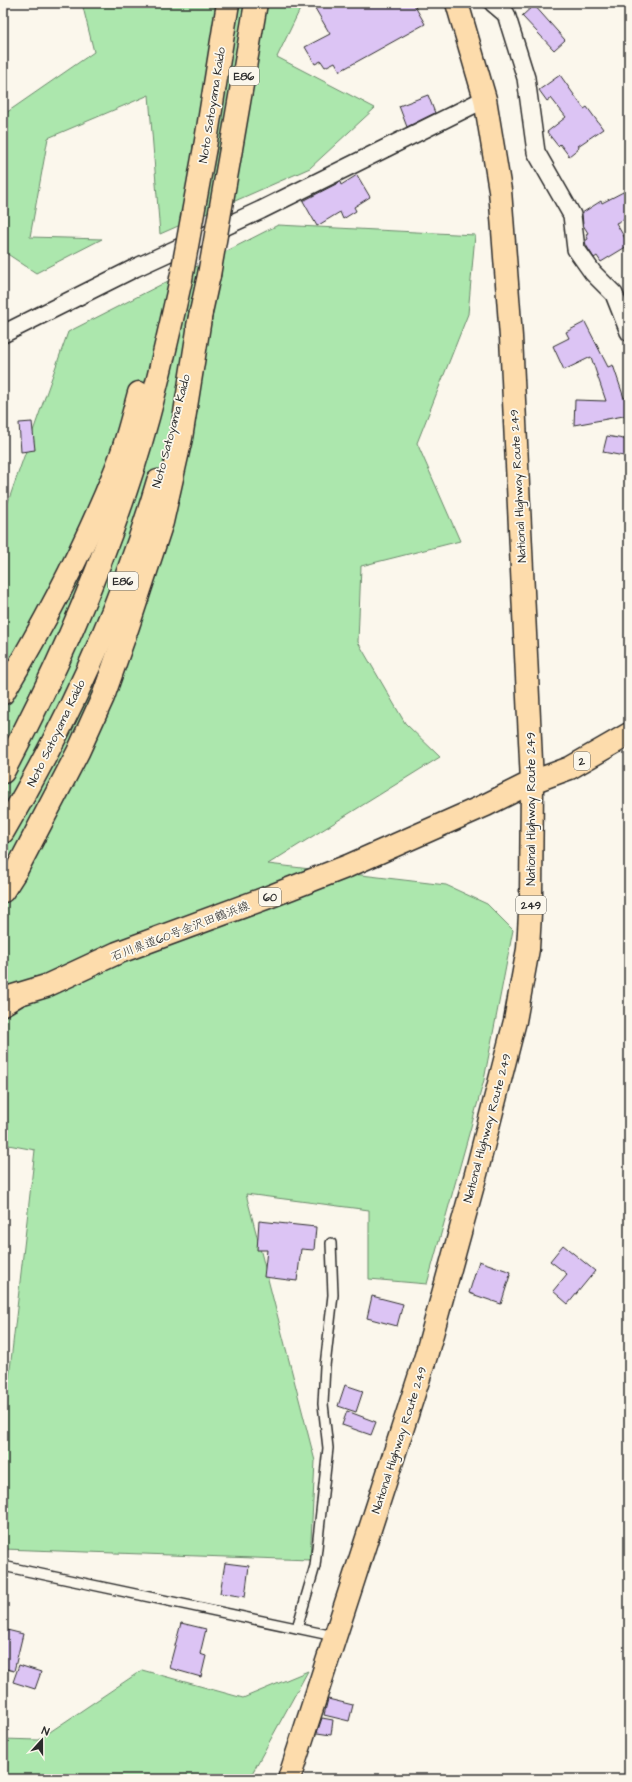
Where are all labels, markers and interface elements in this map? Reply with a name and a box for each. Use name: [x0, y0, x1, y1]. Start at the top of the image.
street label: Noto Satoyama Kaido: [195, 46, 231, 164]
road number: E86: [229, 67, 259, 85]
street label: Noto Satoyama Kaido: [148, 372, 196, 490]
street label: National Highway Route 249: [506, 409, 532, 563]
road number: E86: [108, 572, 138, 590]
street label: Noto Satoyama Kaido: [23, 677, 91, 790]
street label: National Highway Route 249: [523, 732, 541, 886]
road number: 2: [574, 752, 590, 770]
road number: 60: [259, 888, 281, 906]
road number: 249: [516, 896, 546, 914]
street label: 石川県道60号金沢田鶴浜線: [108, 897, 252, 966]
street label: National Highway Route 249: [459, 1052, 517, 1205]
street label: National Highway Route 249: [368, 1364, 432, 1516]
north arrow: [22, 1720, 62, 1760]
text: N: [39, 1723, 51, 1739]

